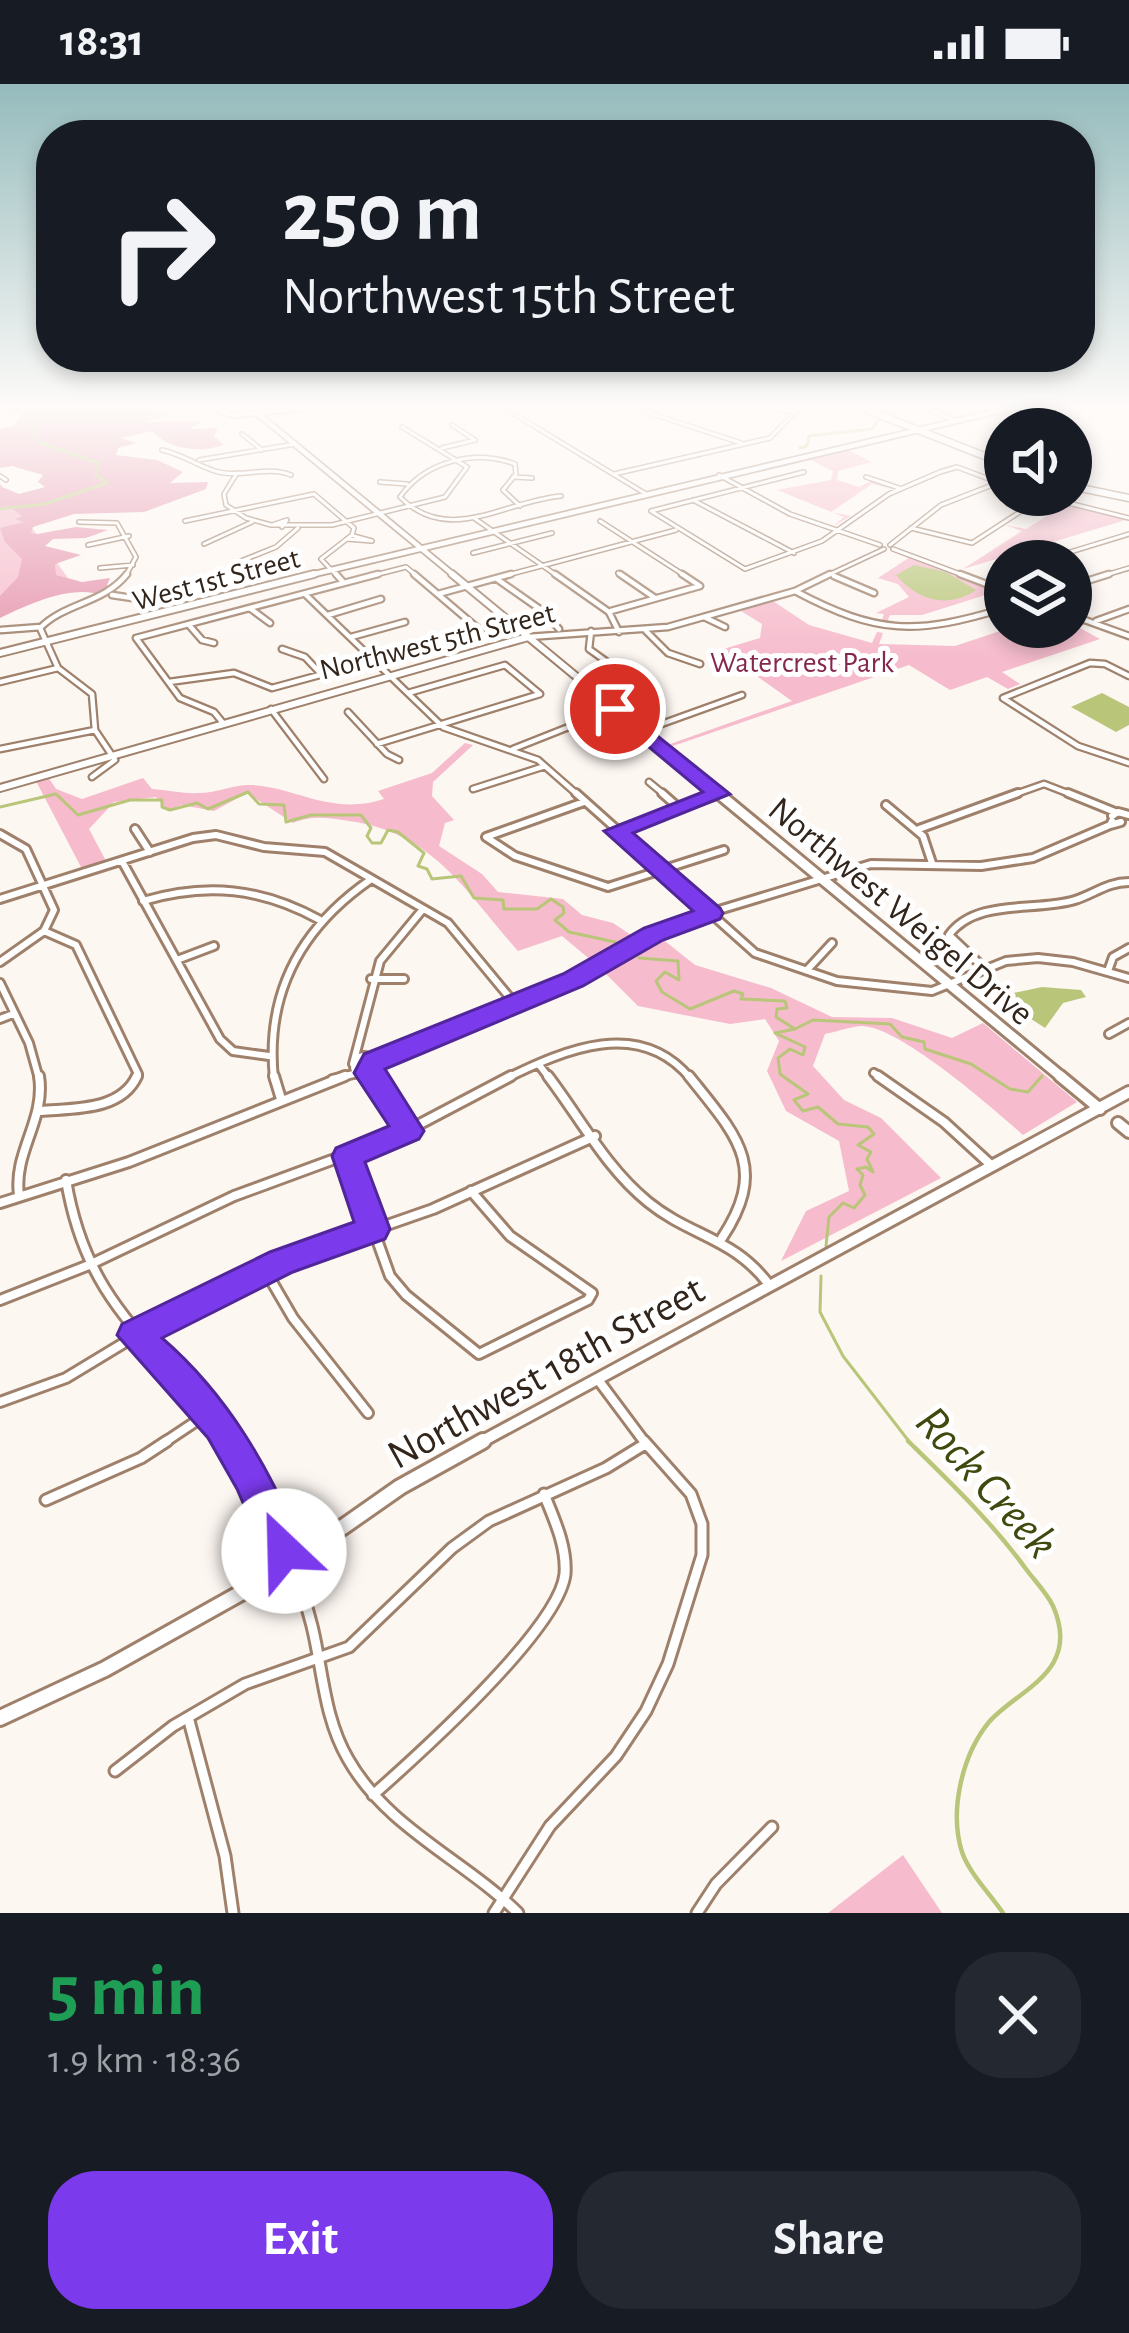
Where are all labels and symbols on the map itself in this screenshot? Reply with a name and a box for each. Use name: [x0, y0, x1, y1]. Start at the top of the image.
street label: West 1st Street: [130, 543, 303, 617]
street label: Northwest 5th Street: [317, 598, 558, 686]
park label: Watercrest Park: [710, 648, 894, 678]
pin: [564, 658, 666, 760]
street label: Northwest Weigel Drive: [762, 791, 1040, 1032]
street label: Northwest 18th Street: [381, 1268, 711, 1477]
water label: Rock Creek: [906, 1398, 1066, 1568]
position arrow: [221, 1488, 347, 1614]

